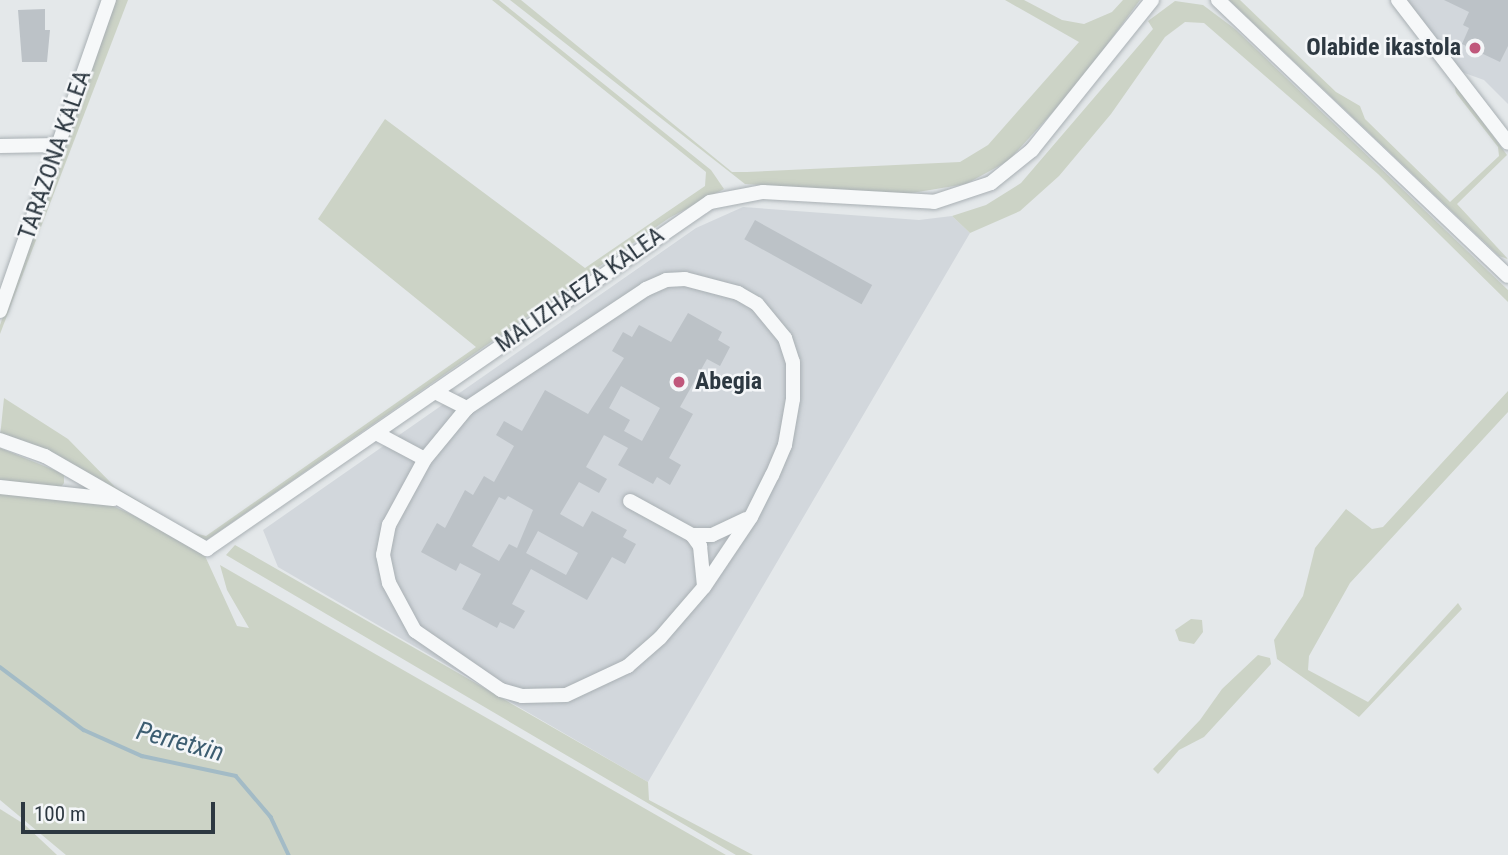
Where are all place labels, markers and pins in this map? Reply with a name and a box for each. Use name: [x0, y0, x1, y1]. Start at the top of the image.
place label: Olabide ikastola: [1306, 34, 1461, 62]
marker: Olabide ikastola: [1467, 40, 1483, 56]
place label: Abegia: [695, 368, 762, 396]
marker: Abegia: [669, 372, 689, 392]

